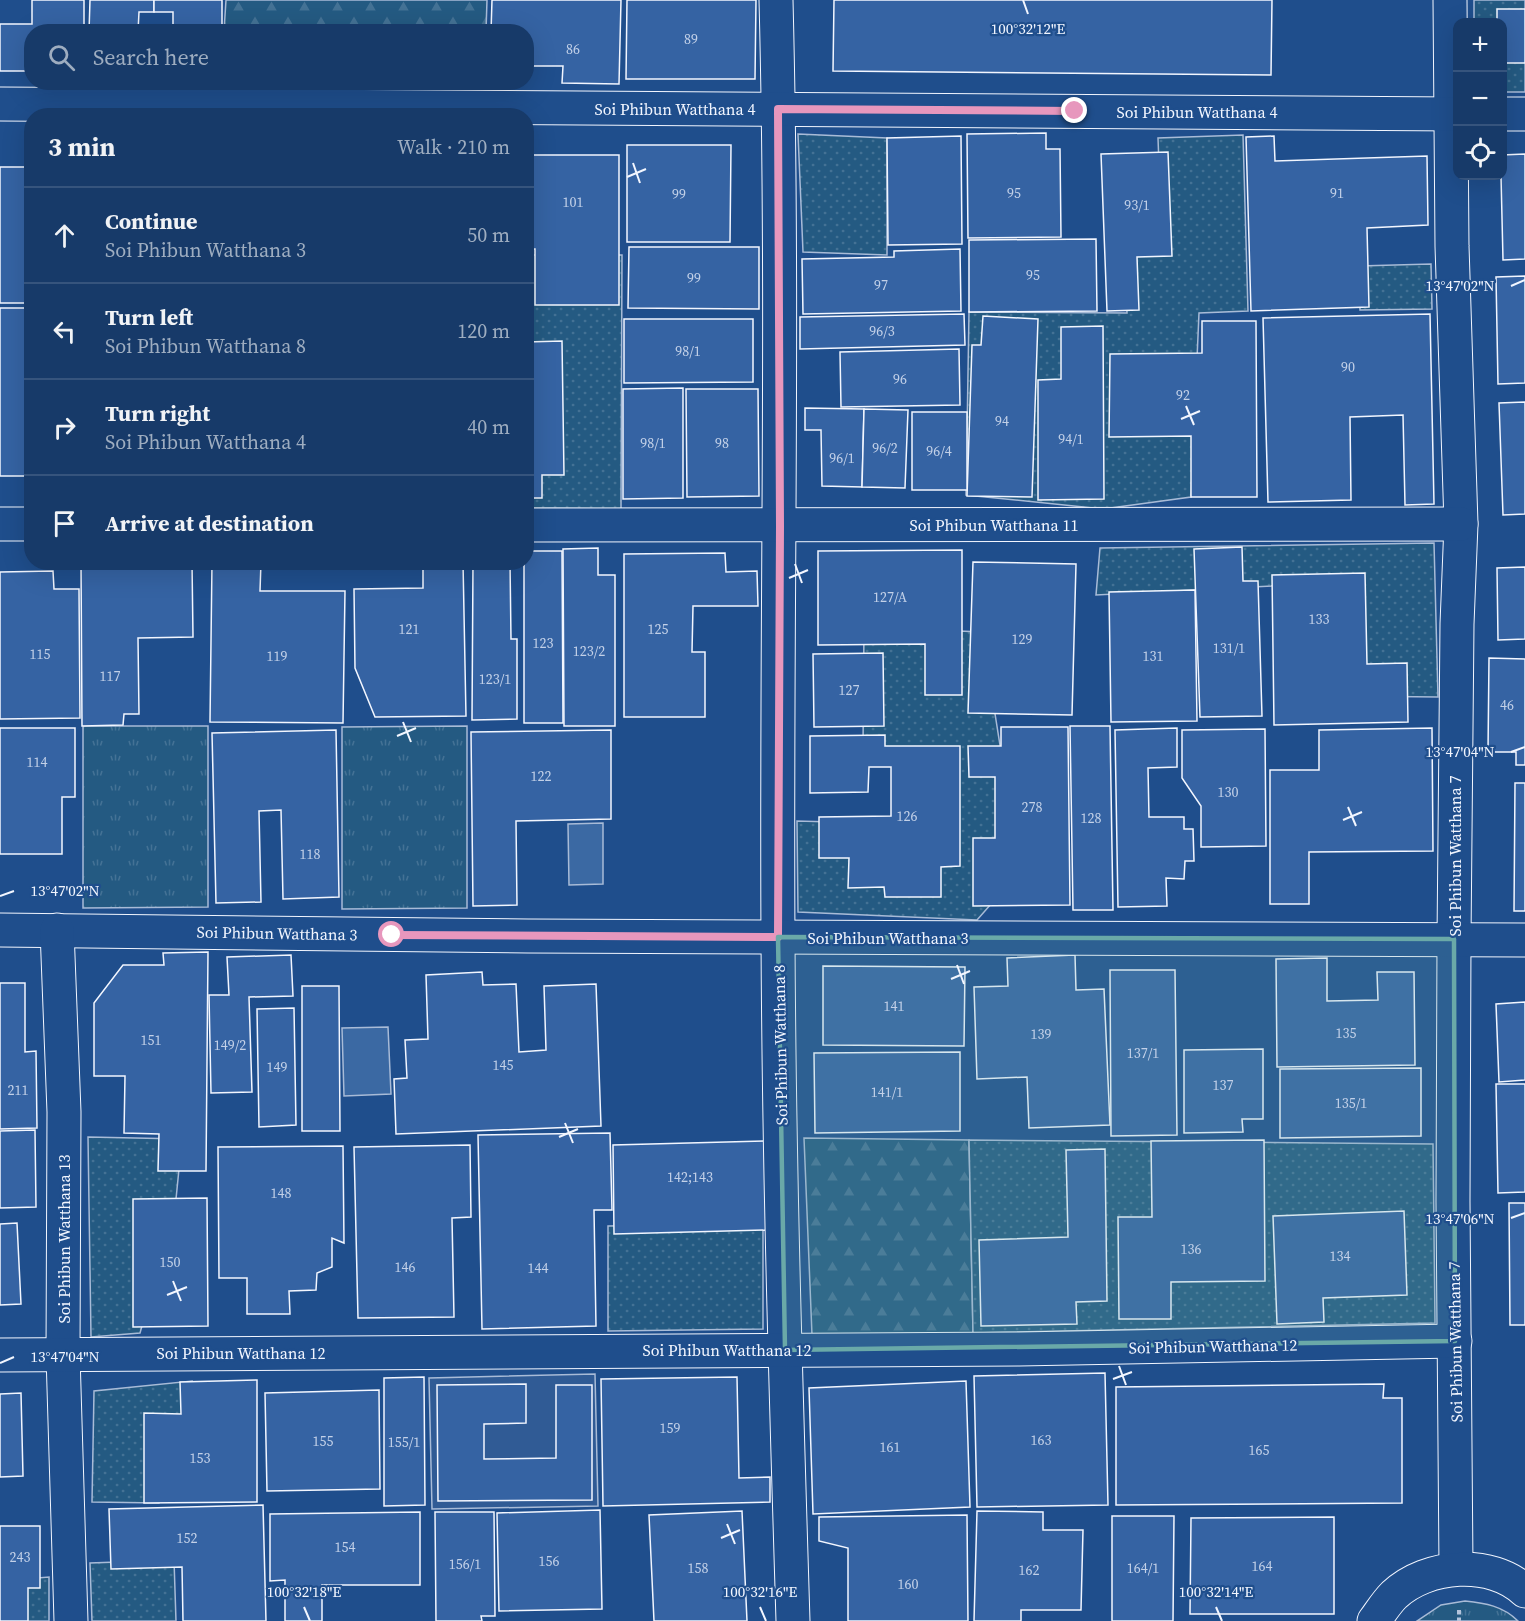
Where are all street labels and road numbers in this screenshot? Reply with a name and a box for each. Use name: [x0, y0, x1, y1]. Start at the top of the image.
street label: Soi Phibun Watthana 4: [595, 98, 755, 120]
street label: Soi Phibun Watthana 4: [1117, 101, 1277, 123]
street label: Soi Phibun Watthana 11: [910, 514, 1078, 536]
street label: Soi Phibun Watthana 7: [1444, 776, 1466, 936]
street label: Soi Phibun Watthana 3: [196, 921, 358, 945]
street label: Soi Phibun Watthana 3: [808, 927, 968, 949]
street label: Soi Phibun Watthana 8: [768, 964, 792, 1126]
street label: Soi Phibun Watthana 13: [53, 1155, 75, 1323]
street label: Soi Phibun Watthana 7: [1443, 1261, 1467, 1423]
street label: Soi Phibun Watthana 12: [1128, 1334, 1298, 1358]
street label: Soi Phibun Watthana 12: [643, 1339, 811, 1361]
street label: Soi Phibun Watthana 12: [157, 1342, 325, 1364]

